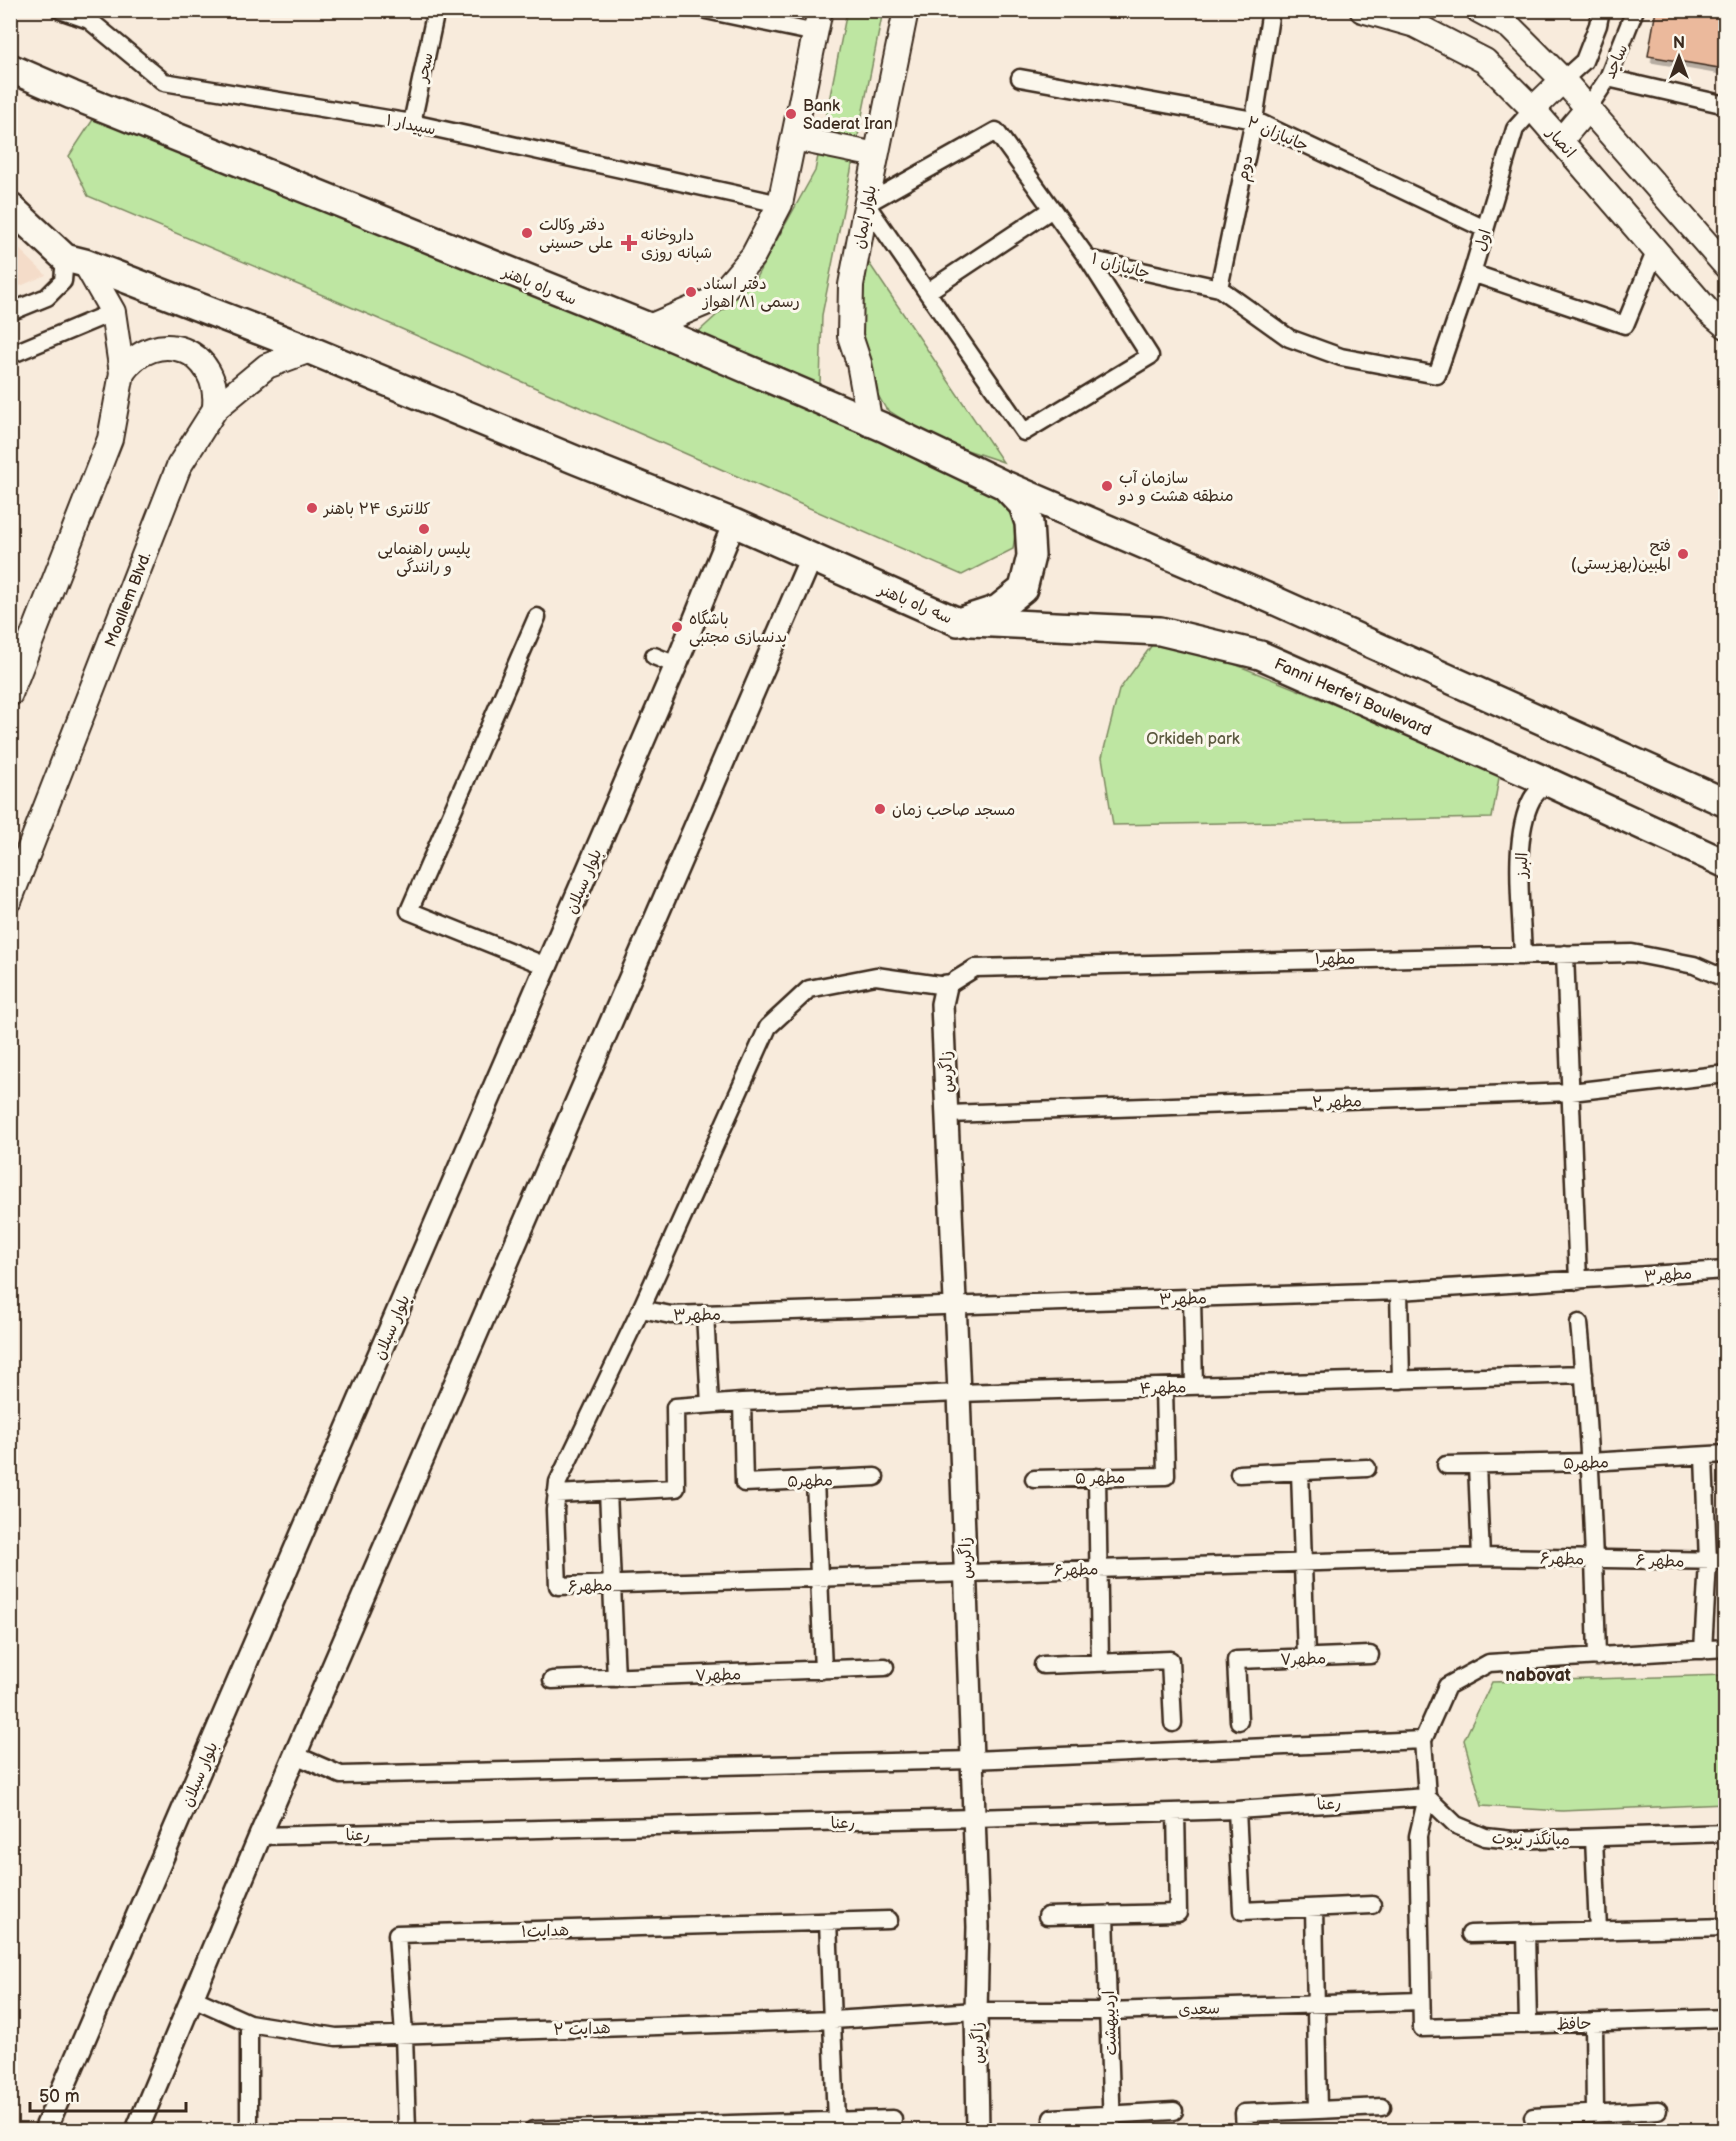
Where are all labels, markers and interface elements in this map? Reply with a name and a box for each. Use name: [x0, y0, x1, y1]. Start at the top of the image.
north arrow: [1649, 27, 1709, 87]
text: N: [1673, 34, 1685, 53]
street label: ساجد: [1600, 41, 1632, 82]
street label: سحر: [413, 51, 438, 86]
place label: Bank Saderat Iran: [803, 97, 893, 134]
marker: Bank Saderat Iran: [784, 107, 798, 121]
street label: سپیدار ۱: [384, 111, 437, 140]
street label: جانبازان ۲: [1244, 113, 1311, 156]
street label: انصار: [1541, 122, 1579, 162]
street label: دوم: [1233, 154, 1259, 183]
street label: بلوار ایمان: [850, 184, 881, 251]
place label: دفتر وکالت علی حسینی: [539, 216, 613, 253]
marker: دفتر وکالت علی حسینی: [520, 226, 534, 240]
place label: داروخانه شبانه روزی: [641, 226, 712, 263]
street label: اول: [1471, 227, 1496, 254]
marker: داروخانه شبانه روزی: [622, 236, 636, 250]
street label: جانبازان ۱: [1089, 250, 1152, 283]
street label: سه راه باهنر: [498, 262, 579, 310]
place label: دفتر اسناد رسمی ۸۱ اهواز: [701, 275, 800, 312]
marker: دفتر اسناد رسمی ۸۱ اهواز: [684, 285, 698, 299]
place label: سازمان آب منطقه هشت و دو: [1117, 469, 1234, 506]
marker: سازمان آب منطقه هشت و دو: [1100, 479, 1114, 493]
place label: کلانتری ۲۴ باهنر: [322, 500, 431, 519]
marker: کلانتری ۲۴ باهنر: [305, 501, 319, 515]
marker: پلیس راهنمایی و رانندگی: [417, 522, 431, 536]
place label: فتح المبین(بهزیستی): [1571, 537, 1671, 574]
place label: پلیس راهنمایی و رانندگی: [377, 540, 471, 577]
marker: فتح المبین(بهزیستی): [1676, 547, 1690, 561]
street label: Moallem Blvd.: [101, 549, 156, 650]
street label: سه راه باهنر: [874, 580, 955, 628]
place label: باشگاه بدنسازی مجتبی: [689, 609, 787, 647]
marker: باشگاه بدنسازی مجتبی: [670, 620, 684, 634]
street label: Fanni Herfe'i Boulevard: [1271, 655, 1434, 740]
park label: Orkideh park: [1146, 730, 1240, 749]
place label: مسجد صاحب زمان: [892, 801, 1015, 820]
marker: مسجد صاحب زمان: [873, 802, 887, 816]
street label: بلوار سبلان: [562, 846, 607, 917]
street label: البرز: [1512, 852, 1532, 880]
street label: مطهر۱: [1315, 950, 1356, 969]
street label: زاگرس: [936, 1051, 958, 1093]
street label: مطهر ۲: [1312, 1092, 1362, 1113]
street label: مطهر۳: [1644, 1264, 1693, 1287]
street label: مطهر۳: [1159, 1289, 1207, 1310]
street label: بلوار سبلان: [370, 1292, 415, 1363]
street label: مطهر۳: [673, 1306, 721, 1325]
street label: مطهر۴: [1139, 1378, 1187, 1399]
street label: مطهر۵: [1563, 1453, 1609, 1474]
street label: مطهر ۵: [1075, 1469, 1125, 1488]
street label: مطهر۵: [787, 1471, 833, 1492]
street label: زاگرس: [955, 1537, 977, 1579]
street label: مطهر۶: [1540, 1550, 1584, 1569]
street label: مطهر ۶: [1635, 1551, 1685, 1572]
street label: مطهر۶: [1053, 1560, 1099, 1581]
street label: مطهر۶: [567, 1576, 613, 1597]
street label: مطهر۷: [1280, 1649, 1326, 1670]
street label: مطهر۷: [695, 1665, 741, 1686]
district label: nabovat: [1505, 1665, 1571, 1686]
street label: بلوار سبلان: [178, 1739, 223, 1810]
street label: رعنا: [1316, 1794, 1342, 1815]
street label: رعنا: [831, 1814, 855, 1833]
street label: رعنا: [346, 1826, 370, 1845]
street label: میانگذر نبوت: [1492, 1828, 1570, 1850]
street label: هدایت۱: [521, 1921, 569, 1942]
street label: اردیبهشت: [1100, 1990, 1121, 2056]
street label: سعدی: [1178, 1999, 1220, 2020]
street label: حافظ: [1556, 2014, 1592, 2035]
street label: هدایت ۲: [553, 2019, 611, 2040]
street label: زاگرس: [968, 2022, 988, 2064]
scale bar: [30, 2075, 186, 2113]
text: 50 m: [39, 2086, 80, 2107]

